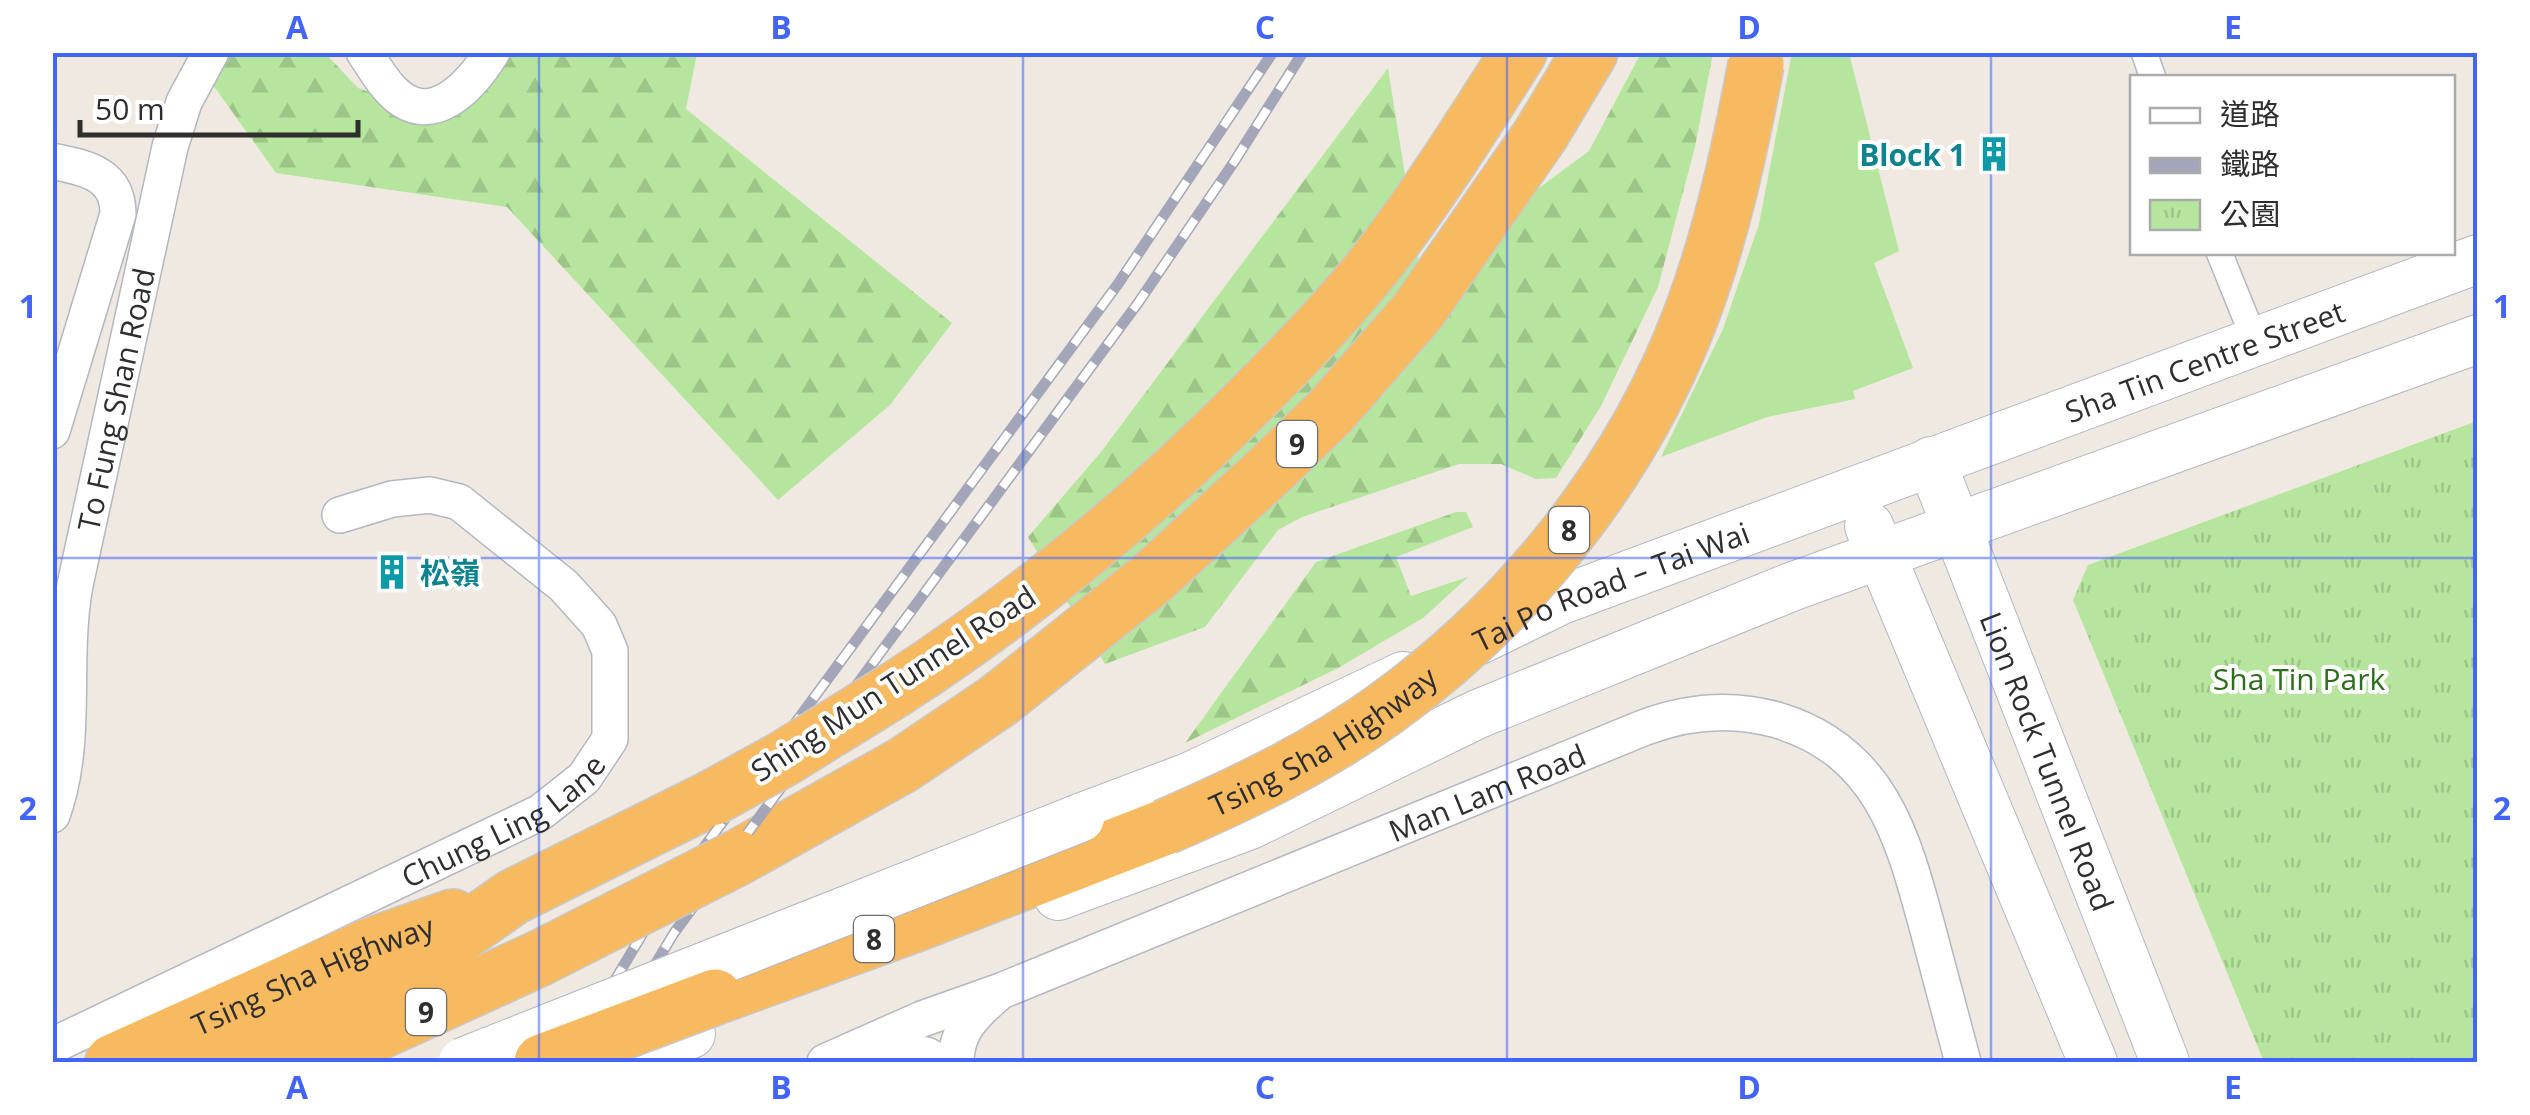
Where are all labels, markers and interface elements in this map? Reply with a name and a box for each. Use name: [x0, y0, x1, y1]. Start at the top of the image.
text: A: [286, 5, 309, 48]
text: B: [770, 5, 792, 48]
text: C: [1255, 5, 1275, 48]
text: D: [1737, 5, 1761, 48]
text: E: [2224, 5, 2242, 48]
scale bar: [80, 75, 358, 137]
legend: [2130, 75, 2455, 255]
text: 50 m: [95, 88, 165, 129]
text: 道路: [2220, 93, 2280, 134]
place label: Block 1: [1859, 134, 1966, 175]
building icon: Block 1: [1975, 135, 2013, 173]
text: 鐵路: [2220, 143, 2280, 184]
text: 公園: [2220, 193, 2280, 234]
street label: To Fung Shan Road: [67, 264, 164, 535]
text: 1: [19, 284, 37, 327]
text: 1: [2493, 284, 2511, 327]
street label: Sha Tin Centre Street: [2059, 290, 2350, 431]
road number: 9: [1277, 421, 1317, 467]
road number: 8: [1549, 507, 1589, 553]
street label: Tai Po Road – Tai Wai: [1466, 511, 1755, 661]
place label: 松嶺: [420, 552, 480, 593]
building icon: 松嶺: [373, 553, 411, 591]
street label: Shing Mun Tunnel Road: [743, 575, 1043, 791]
street label: Lion Rock Tunnel Road: [1971, 606, 2125, 916]
street label: Tsing Sha Highway: [1202, 656, 1446, 825]
park label: Sha Tin Park: [2213, 658, 2385, 699]
street label: Man Lam Road: [1382, 733, 1592, 851]
street label: Chung Ling Lane: [394, 747, 614, 896]
text: 2: [19, 786, 37, 829]
text: 2: [2493, 786, 2511, 829]
street label: Tsing Sha Highway: [185, 905, 440, 1044]
road number: 8: [854, 916, 894, 962]
road number: 9: [406, 989, 446, 1035]
text: A: [286, 1065, 309, 1108]
text: B: [770, 1065, 792, 1108]
text: C: [1255, 1065, 1275, 1108]
text: D: [1737, 1065, 1761, 1108]
text: E: [2224, 1065, 2242, 1108]

